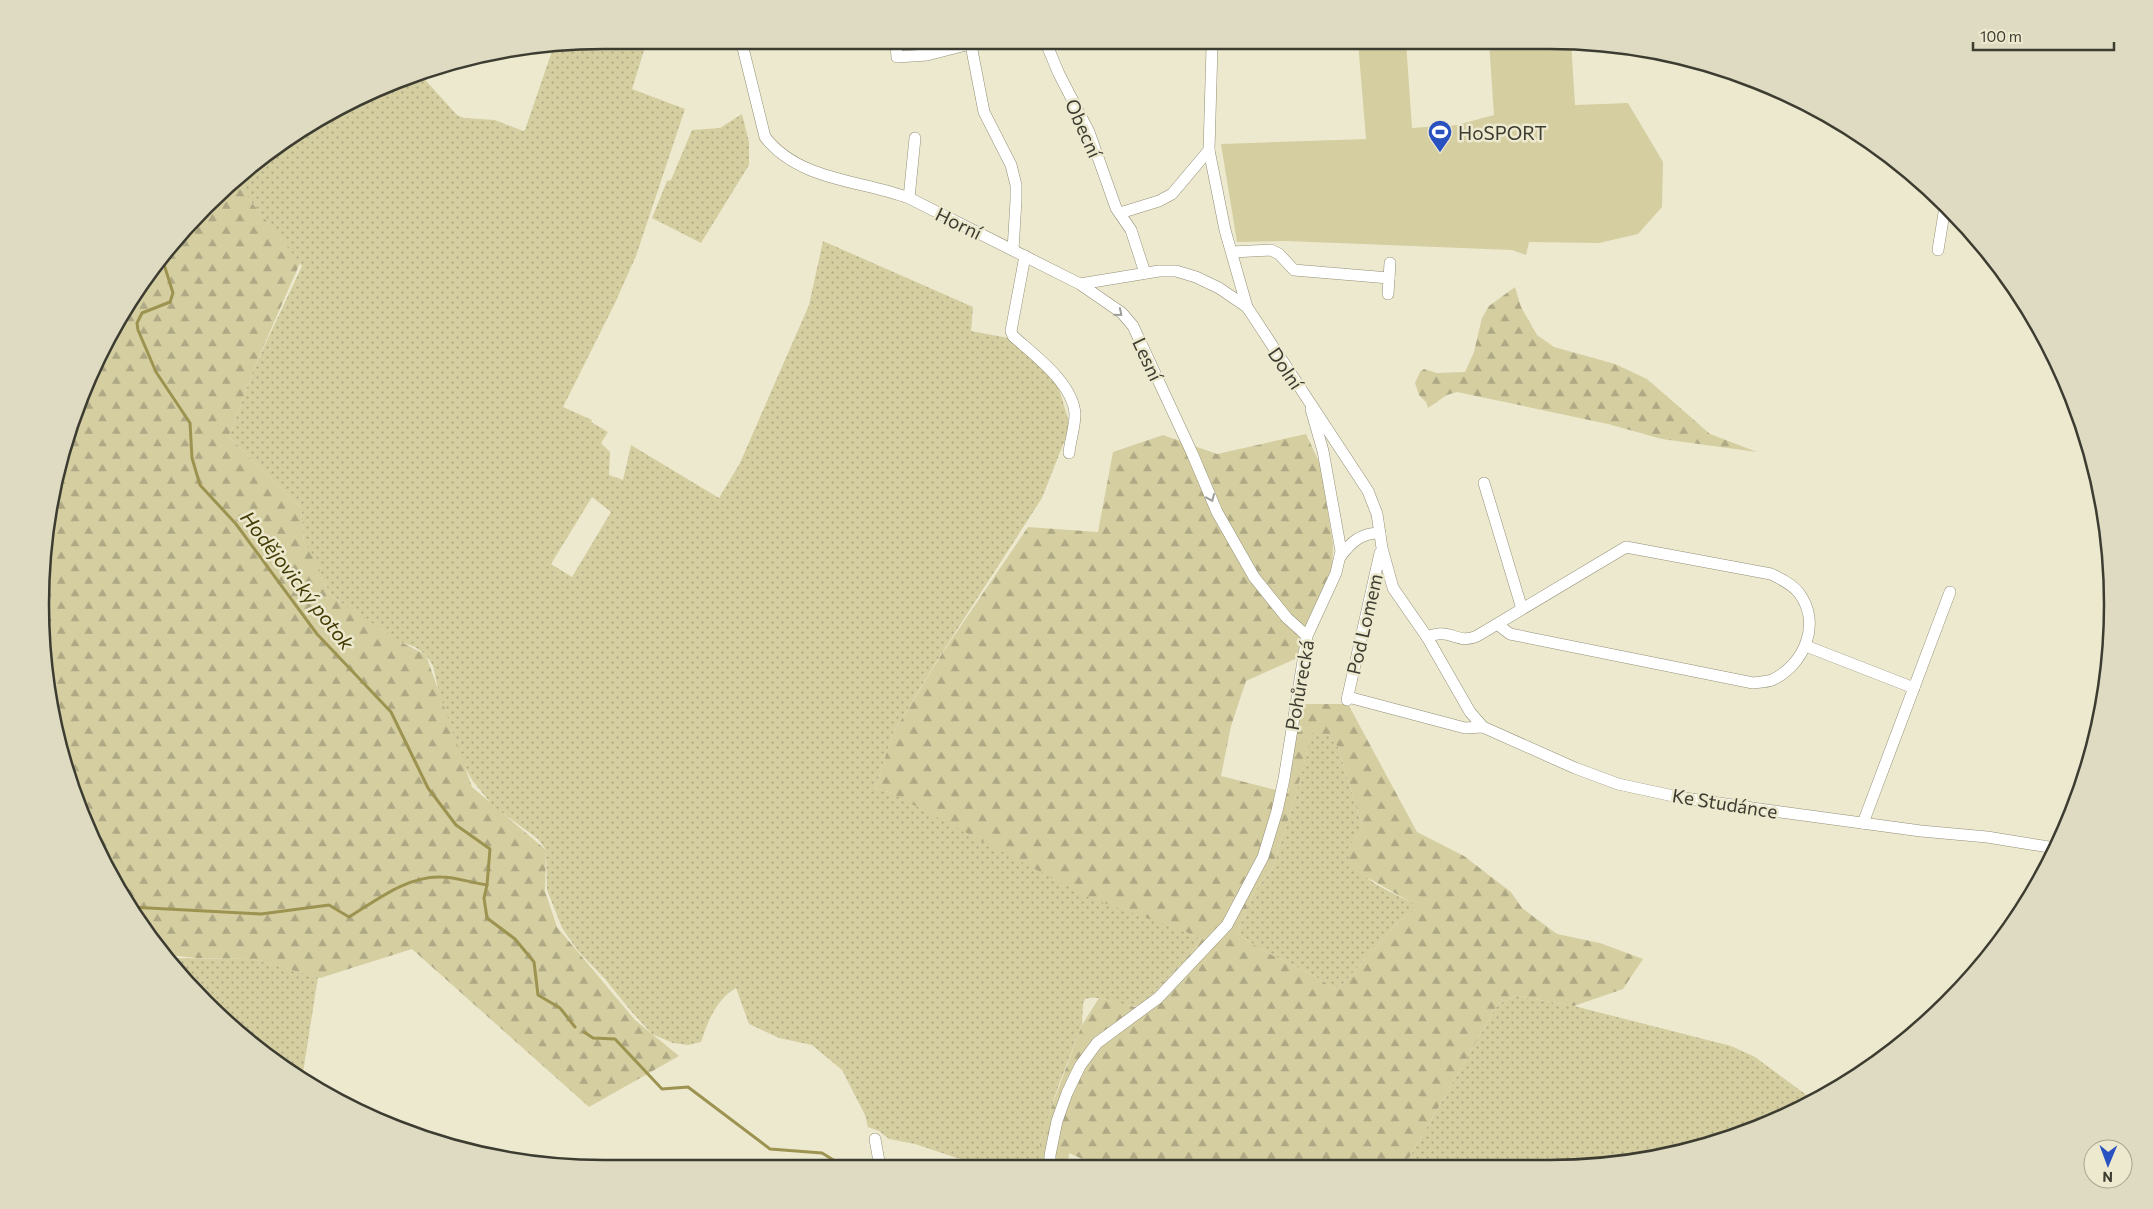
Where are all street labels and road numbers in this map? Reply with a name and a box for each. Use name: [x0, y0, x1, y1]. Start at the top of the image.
street label: Obecní: [1061, 95, 1108, 162]
street label: Horní: [932, 202, 987, 245]
street label: Lesní: [1128, 334, 1168, 385]
street label: Dolní: [1264, 343, 1309, 394]
street label: Pod Lomem: [1341, 571, 1387, 677]
street label: Pohůrecká: [1280, 638, 1318, 732]
street label: Ke Studánce: [1671, 783, 1779, 823]

